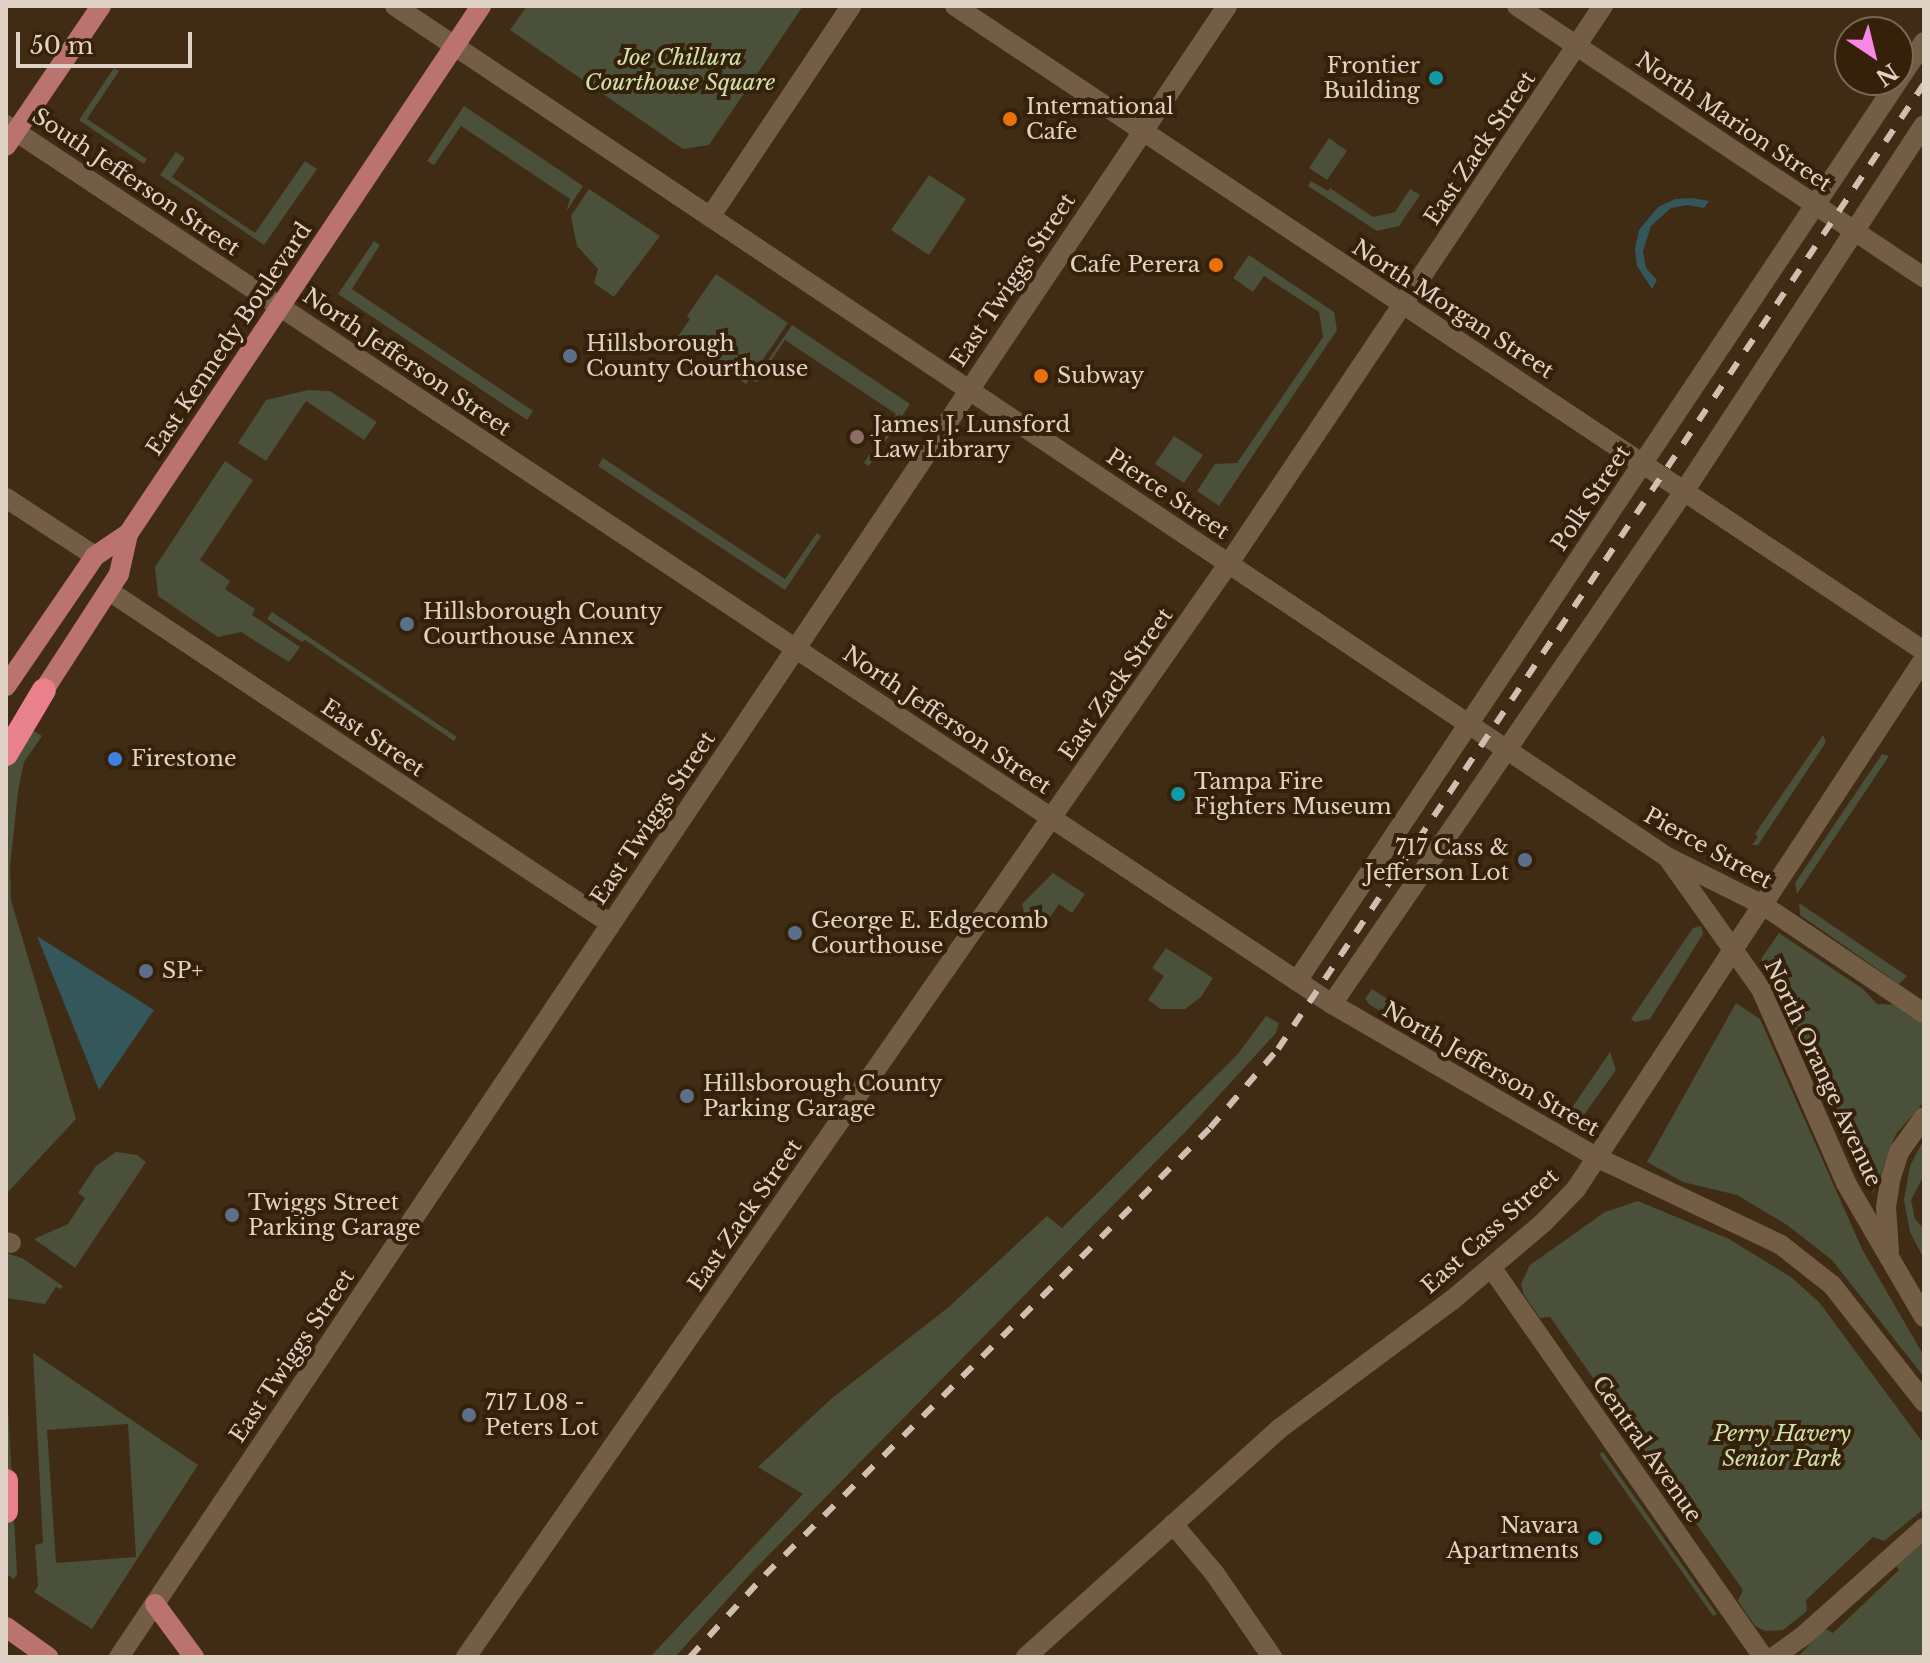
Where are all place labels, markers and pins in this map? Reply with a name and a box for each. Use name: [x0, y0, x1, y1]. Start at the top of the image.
place label: Frontier Building: [1323, 52, 1420, 104]
marker: Frontier Building: [1427, 69, 1445, 87]
place label: International Cafe: [1026, 93, 1174, 144]
marker: International Cafe: [1001, 110, 1019, 128]
place label: Cafe Perera: [1070, 252, 1200, 278]
marker: Cafe Perera: [1207, 256, 1225, 274]
place label: Hillsborough County Courthouse: [586, 330, 809, 382]
marker: Hillsborough County Courthouse: [561, 347, 579, 365]
place label: Subway: [1057, 363, 1144, 389]
marker: Subway: [1032, 367, 1050, 385]
place label: James J. Lunsford Law Library: [873, 411, 1070, 462]
marker: James J. Lunsford Law Library: [848, 428, 866, 446]
place label: Hillsborough County Courthouse Annex: [423, 598, 662, 650]
marker: Hillsborough County Courthouse Annex: [398, 615, 416, 633]
place label: Firestone: [131, 746, 237, 772]
marker: Firestone: [106, 750, 124, 768]
place label: Tampa Fire Fighters Museum: [1194, 768, 1391, 820]
marker: Tampa Fire Fighters Museum: [1169, 785, 1187, 803]
place label: 717 Cass & Jefferson Lot: [1365, 834, 1509, 886]
marker: 717 Cass & Jefferson Lot: [1516, 851, 1534, 869]
place label: George E. Edgecomb Courthouse: [811, 907, 1048, 958]
marker: George E. Edgecomb Courthouse: [786, 924, 804, 942]
place label: SP+: [162, 958, 203, 984]
marker: SP+: [137, 962, 155, 980]
place label: Hillsborough County Parking Garage: [703, 1070, 942, 1122]
marker: Hillsborough County Parking Garage: [678, 1087, 696, 1105]
place label: Twiggs Street Parking Garage: [248, 1189, 421, 1240]
marker: Twiggs Street Parking Garage: [223, 1206, 241, 1224]
place label: 717 L08 - Peters Lot: [485, 1389, 598, 1440]
marker: 717 L08 - Peters Lot: [460, 1406, 478, 1424]
place label: Navara Apartments: [1446, 1512, 1579, 1564]
marker: Navara Apartments: [1586, 1529, 1604, 1547]

